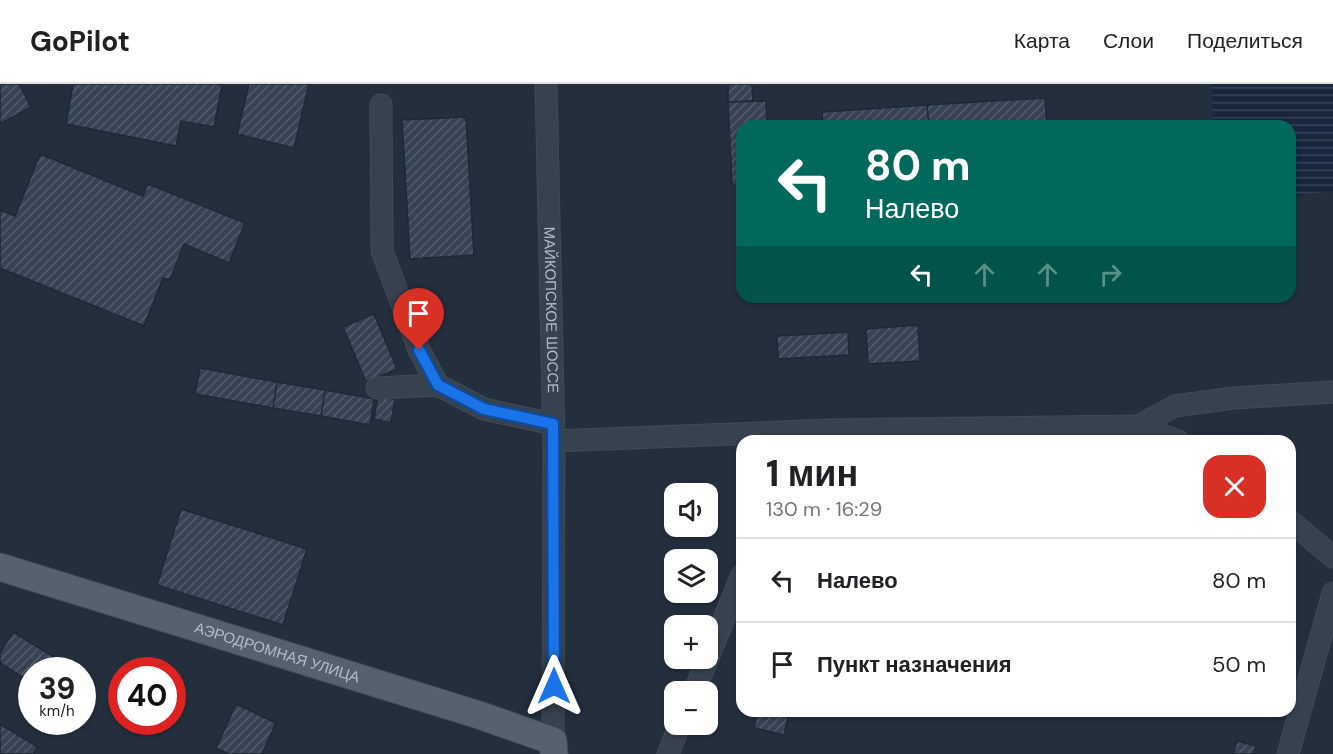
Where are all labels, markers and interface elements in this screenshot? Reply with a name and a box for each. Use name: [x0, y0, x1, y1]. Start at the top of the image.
text: GoPilot: [30, 23, 130, 60]
text: Карта: [1014, 27, 1070, 55]
text: Слои: [1103, 27, 1154, 55]
text: Поделиться: [1187, 27, 1303, 55]
text: 80 m: [865, 138, 971, 193]
icon: left: [766, 144, 844, 222]
text: Налево: [865, 191, 959, 226]
street label: МАЙКОПСКОЕ ШОССЕ: [539, 226, 563, 393]
icon: left: [905, 258, 938, 291]
icon: ahead: [968, 258, 1001, 291]
icon: ahead: [1031, 258, 1064, 291]
icon: right: [1094, 258, 1127, 291]
pin: [393, 288, 444, 350]
icon: arrive: [402, 297, 435, 330]
text: 1 мин: [766, 450, 858, 497]
button: close: [1203, 455, 1266, 518]
map controls: [664, 483, 718, 735]
button: sound: [664, 483, 718, 537]
text: 130 m · 16:29: [766, 496, 882, 522]
button: layers: [664, 549, 718, 603]
icon: left: [766, 564, 799, 597]
text: Налево: [817, 566, 898, 595]
text: 80 m: [1212, 566, 1266, 595]
button: +: [664, 615, 718, 669]
street label: АЭРОДРОМНАЯ УЛИЦА: [192, 618, 362, 688]
icon: arrive: [766, 648, 799, 681]
text: Пункт назначения: [817, 650, 1012, 679]
text: 50 m: [1212, 650, 1266, 679]
position arrow: [522, 654, 586, 718]
speed limit sign: 40: [108, 657, 186, 735]
text: 39: [39, 669, 75, 708]
button: −: [664, 681, 718, 735]
text: km/h: [39, 701, 75, 721]

